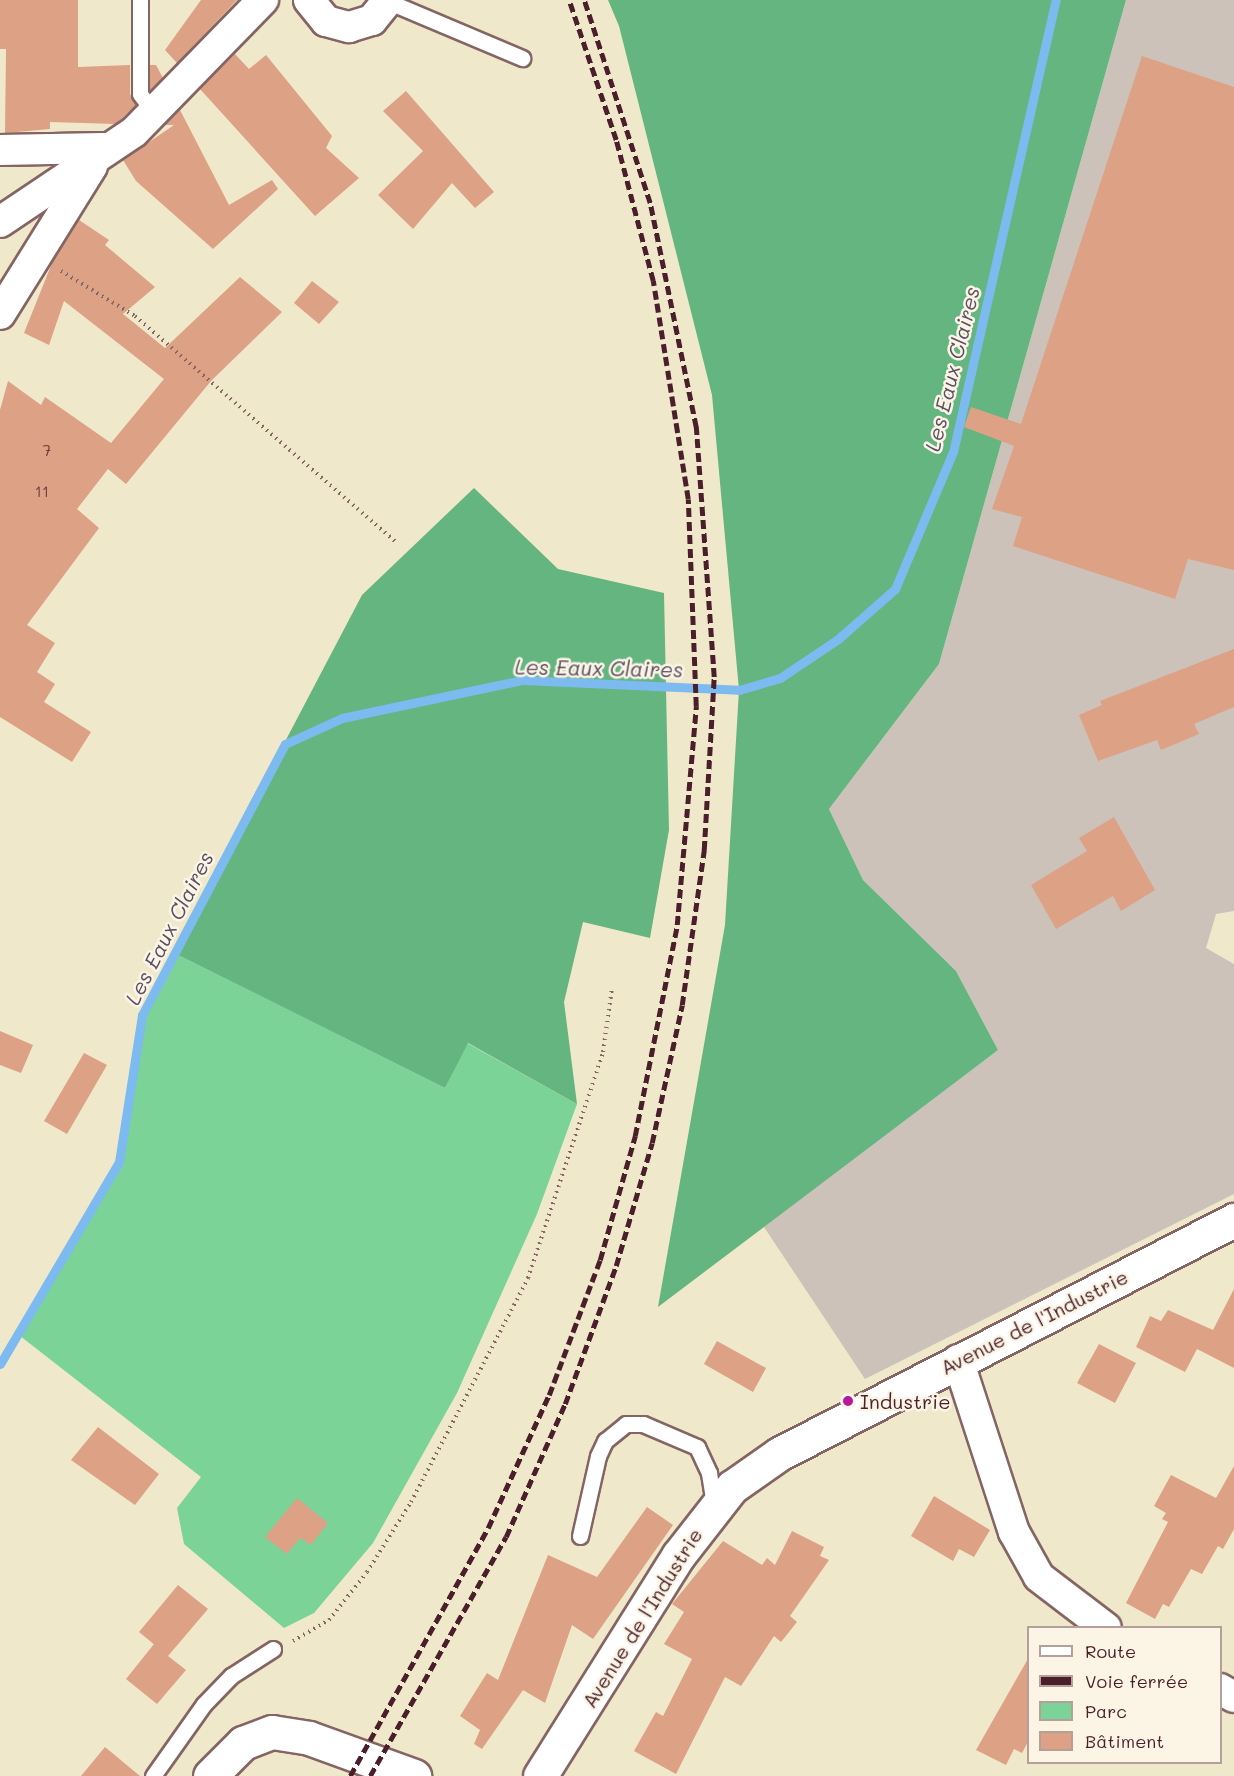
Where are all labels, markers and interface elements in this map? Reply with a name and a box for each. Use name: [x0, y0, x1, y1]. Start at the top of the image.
water label: Les Eaux Claires: [919, 284, 985, 454]
house number: 7: [43, 440, 51, 460]
house number: 11: [35, 481, 49, 501]
water label: Les Eaux Claires: [515, 654, 683, 682]
water label: Les Eaux Claires: [120, 847, 218, 1009]
street label: Avenue de l'Industrie: [936, 1264, 1132, 1380]
place label: Industrie: [860, 1389, 951, 1413]
marker: Industrie: [841, 1394, 855, 1408]
street label: Avenue de l'Industrie: [577, 1524, 707, 1712]
legend: [1027, 1626, 1222, 1764]
text: Route: [1085, 1639, 1136, 1663]
text: Voie ferrée: [1085, 1669, 1188, 1693]
text: Parc: [1085, 1699, 1127, 1723]
text: Bâtiment: [1085, 1729, 1164, 1753]

